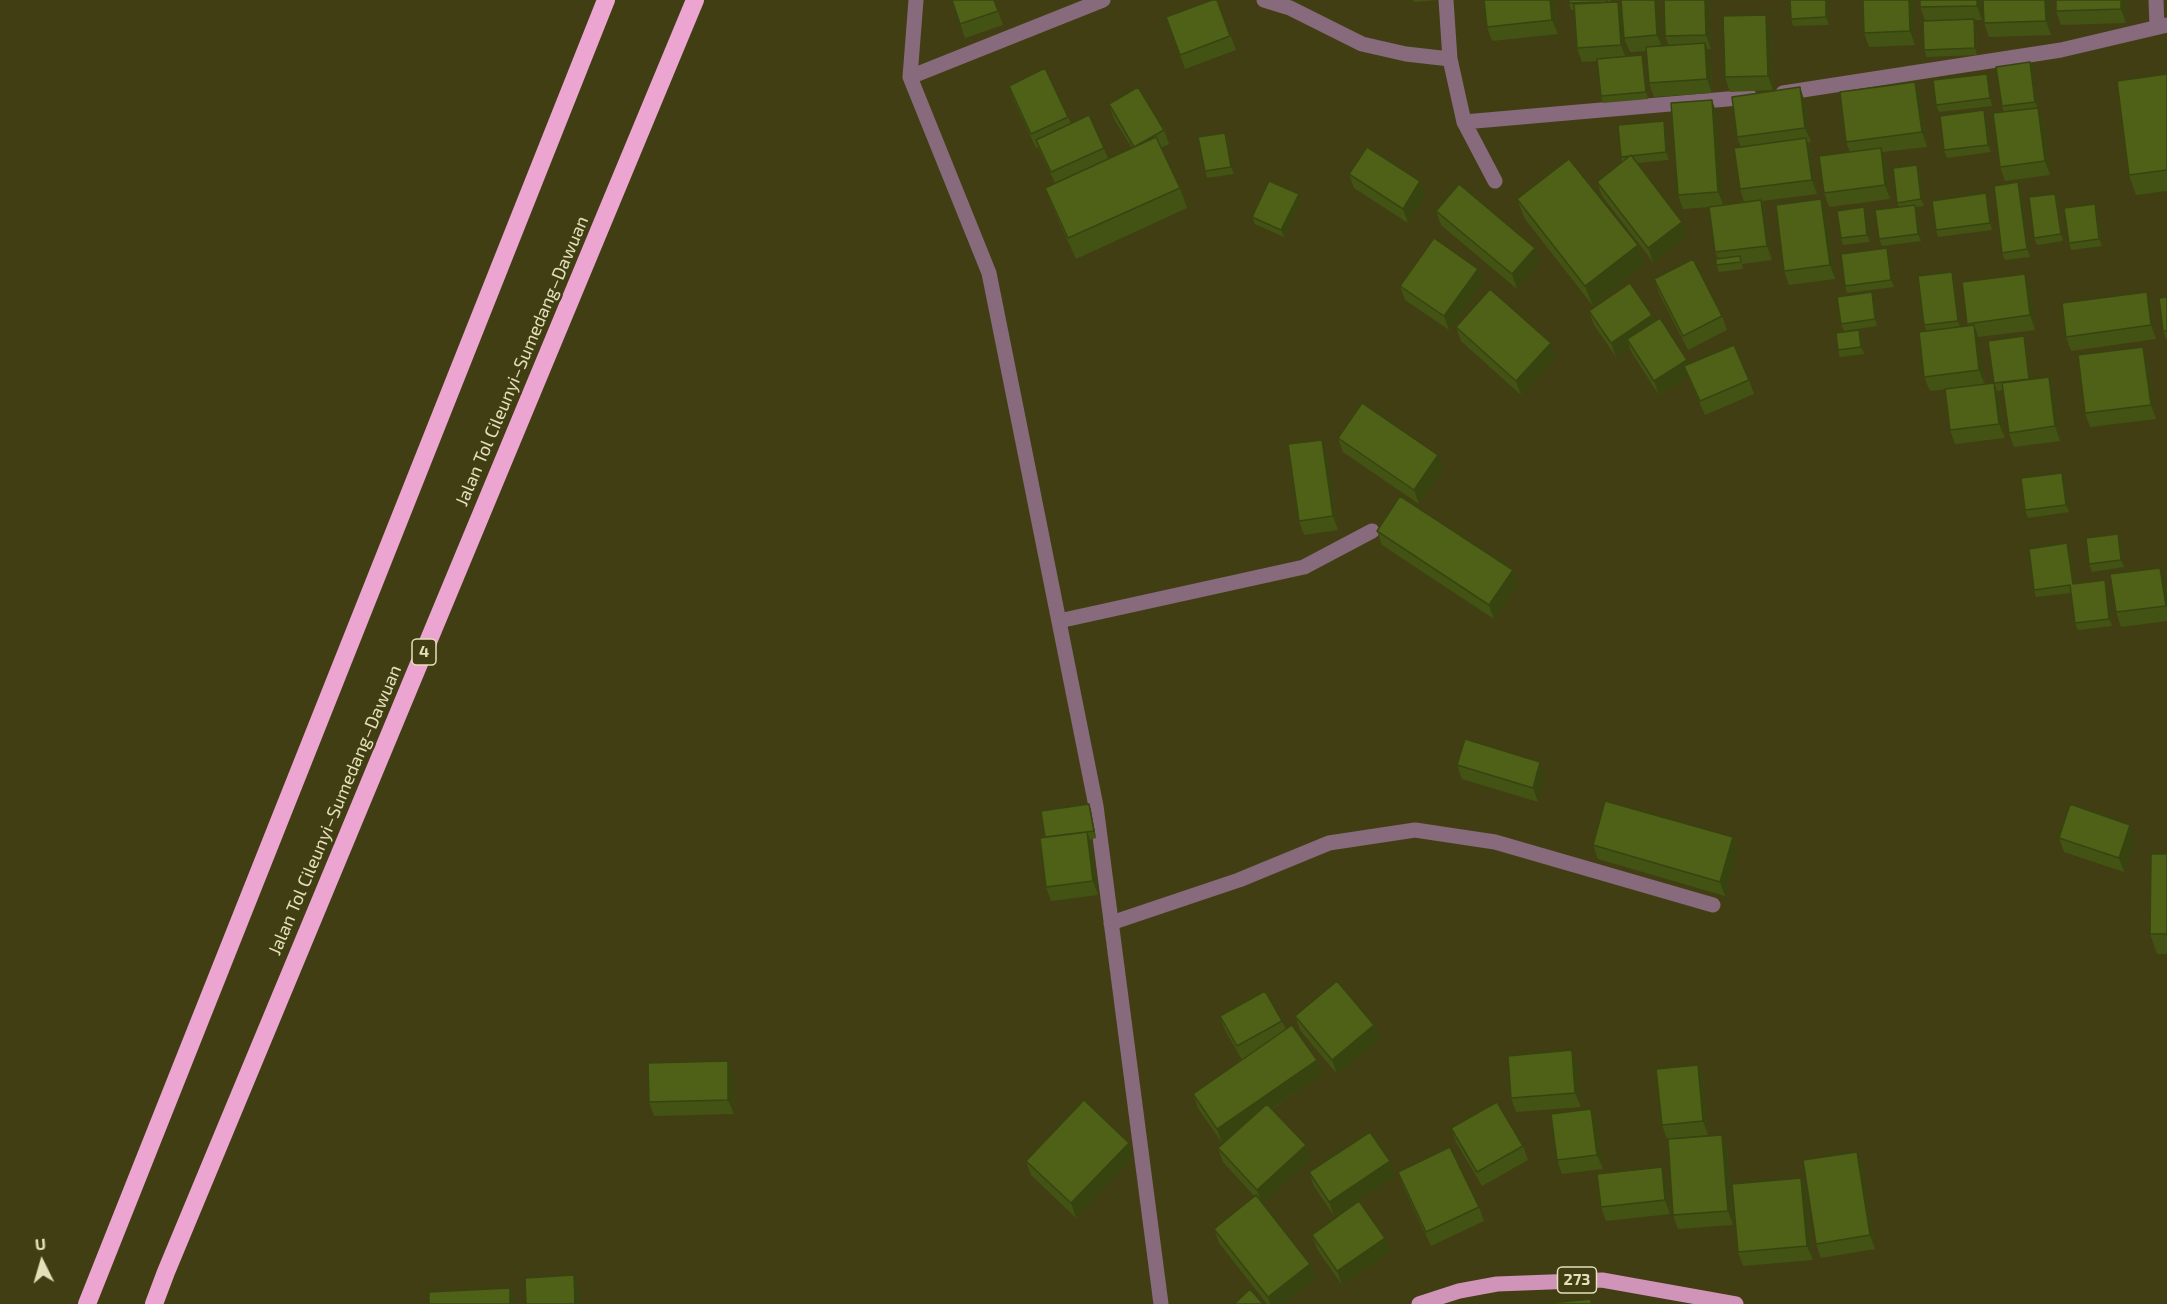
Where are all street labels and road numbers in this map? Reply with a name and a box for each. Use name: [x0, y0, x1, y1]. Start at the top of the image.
street label: Jalan Tol Cileunyi–Sumedang–Dawuan: [451, 213, 593, 509]
road number: 4: [412, 639, 436, 665]
street label: Jalan Tol Cileunyi–Sumedang–Dawuan: [264, 662, 406, 958]
road number: 273: [1558, 1267, 1596, 1293]

